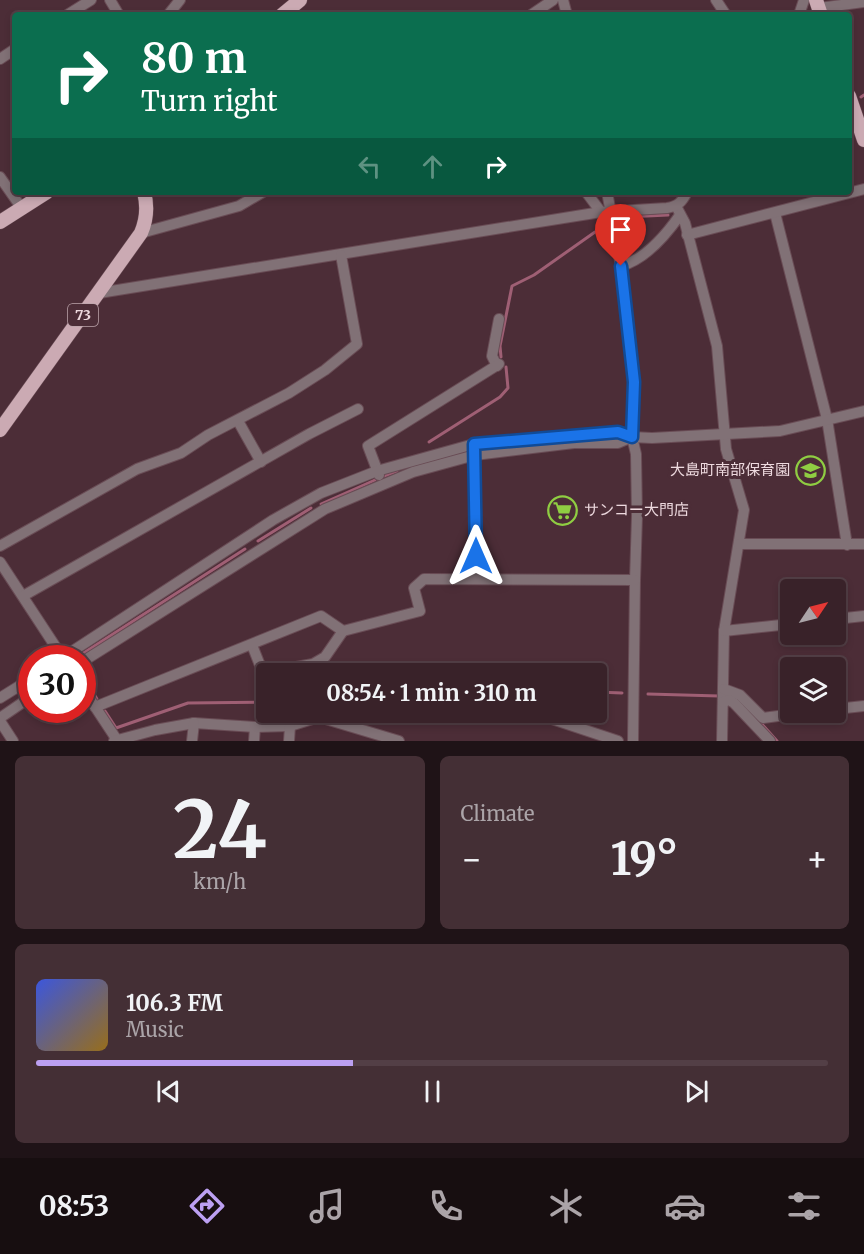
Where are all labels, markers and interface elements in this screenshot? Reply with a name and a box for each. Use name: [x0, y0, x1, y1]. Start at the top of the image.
text: 80 m: [141, 32, 247, 84]
icon: right: [42, 36, 120, 114]
text: Turn right: [141, 84, 278, 118]
icon: left: [353, 150, 386, 183]
icon: ahead: [416, 150, 449, 183]
icon: right: [479, 150, 512, 183]
pin: [595, 204, 646, 266]
icon: arrive: [604, 213, 637, 246]
road number: 73: [68, 304, 98, 326]
school or university icon: 大島町南部保育園: [795, 454, 827, 486]
place label: 大島町南部保育園: [670, 460, 790, 479]
supermarket icon: サンコー大門店: [547, 494, 579, 526]
place label: サンコー大門店: [584, 500, 689, 519]
position arrow: [444, 524, 508, 588]
north arrow: [780, 579, 846, 645]
map controls: [780, 579, 846, 723]
speed limit sign: 30: [18, 645, 96, 723]
button: layers: [780, 657, 846, 723]
text: 08:54 · 1 min · 310 m: [326, 679, 537, 707]
text: 24: [173, 781, 267, 879]
text: Climate: [461, 801, 535, 826]
text: 19°: [611, 831, 678, 887]
text: −: [461, 839, 483, 880]
text: +: [806, 839, 828, 880]
text: km/h: [193, 869, 246, 894]
text: 106.3 FM: [126, 989, 223, 1017]
text: Music: [126, 1017, 184, 1042]
icon: previous: [152, 1075, 185, 1108]
icon: pause: [416, 1075, 449, 1108]
icon: next: [680, 1075, 713, 1108]
icon: directions: [186, 1185, 228, 1227]
icon: music: [306, 1185, 348, 1227]
icon: phone: [425, 1185, 467, 1227]
icon: climate: [545, 1185, 587, 1227]
icon: car: [664, 1185, 706, 1227]
icon: filters: [783, 1185, 825, 1227]
text: 08:53: [39, 1189, 109, 1223]

